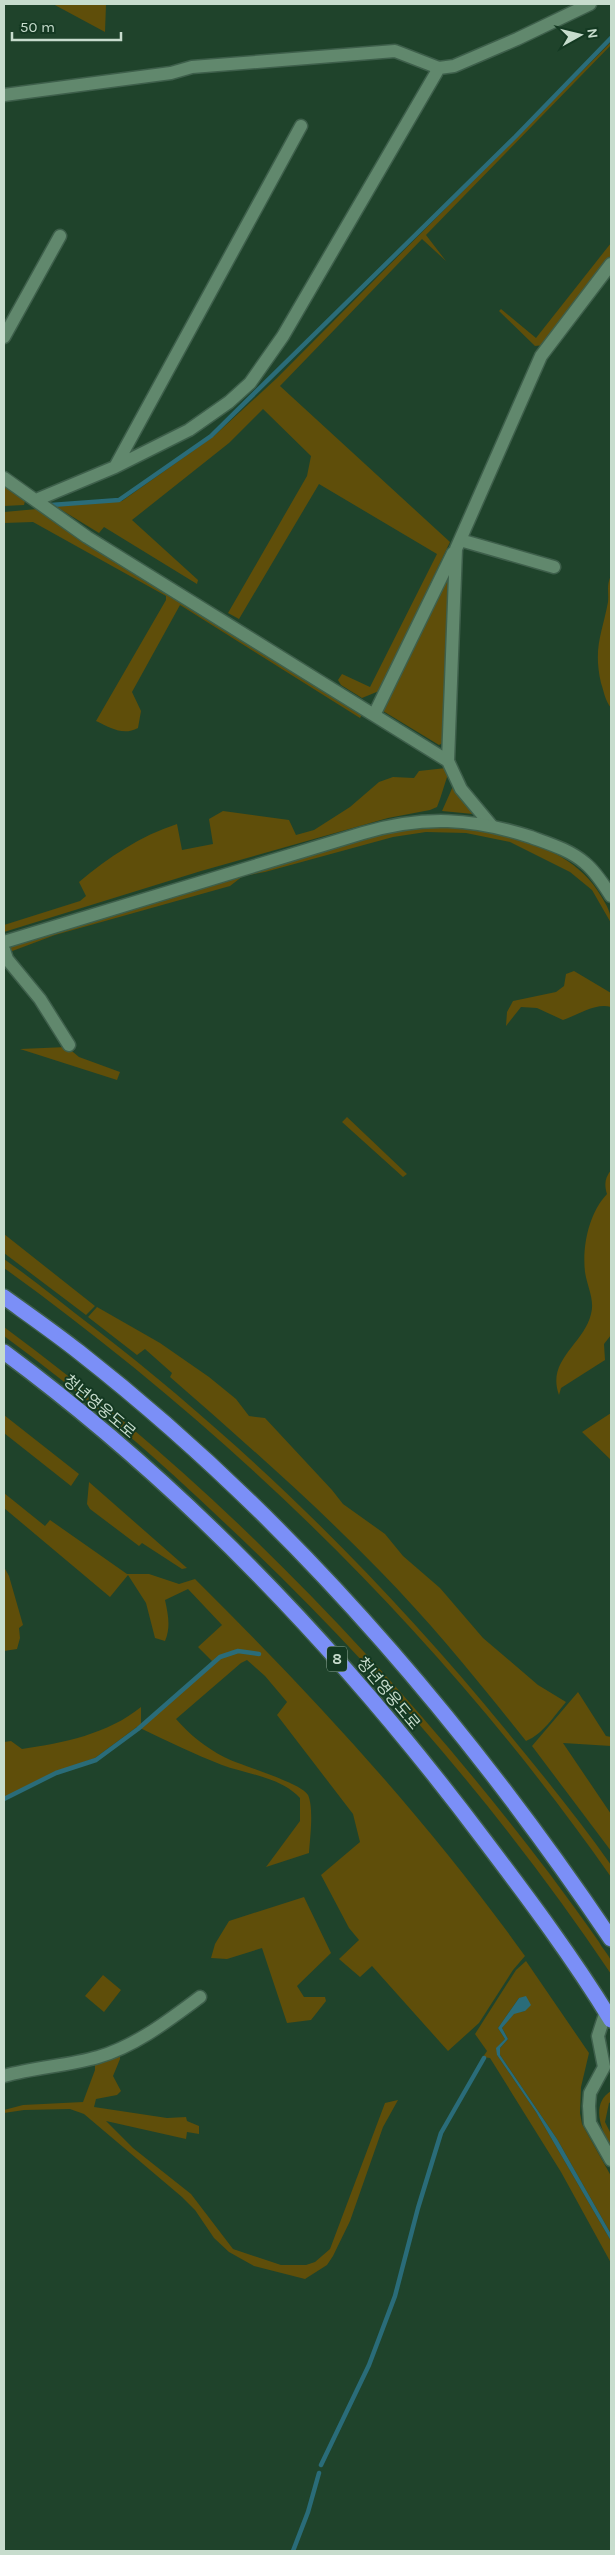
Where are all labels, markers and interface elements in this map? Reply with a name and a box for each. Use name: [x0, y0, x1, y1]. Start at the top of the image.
scale bar: [12, 10, 121, 42]
north arrow: [555, 10, 605, 60]
text: 50 m: [20, 18, 55, 36]
text: N: [583, 27, 601, 39]
street label: 청년영웅도로: [60, 1371, 140, 1442]
road number: 8: [327, 1646, 347, 1672]
street label: 청년영웅도로: [353, 1653, 424, 1733]

